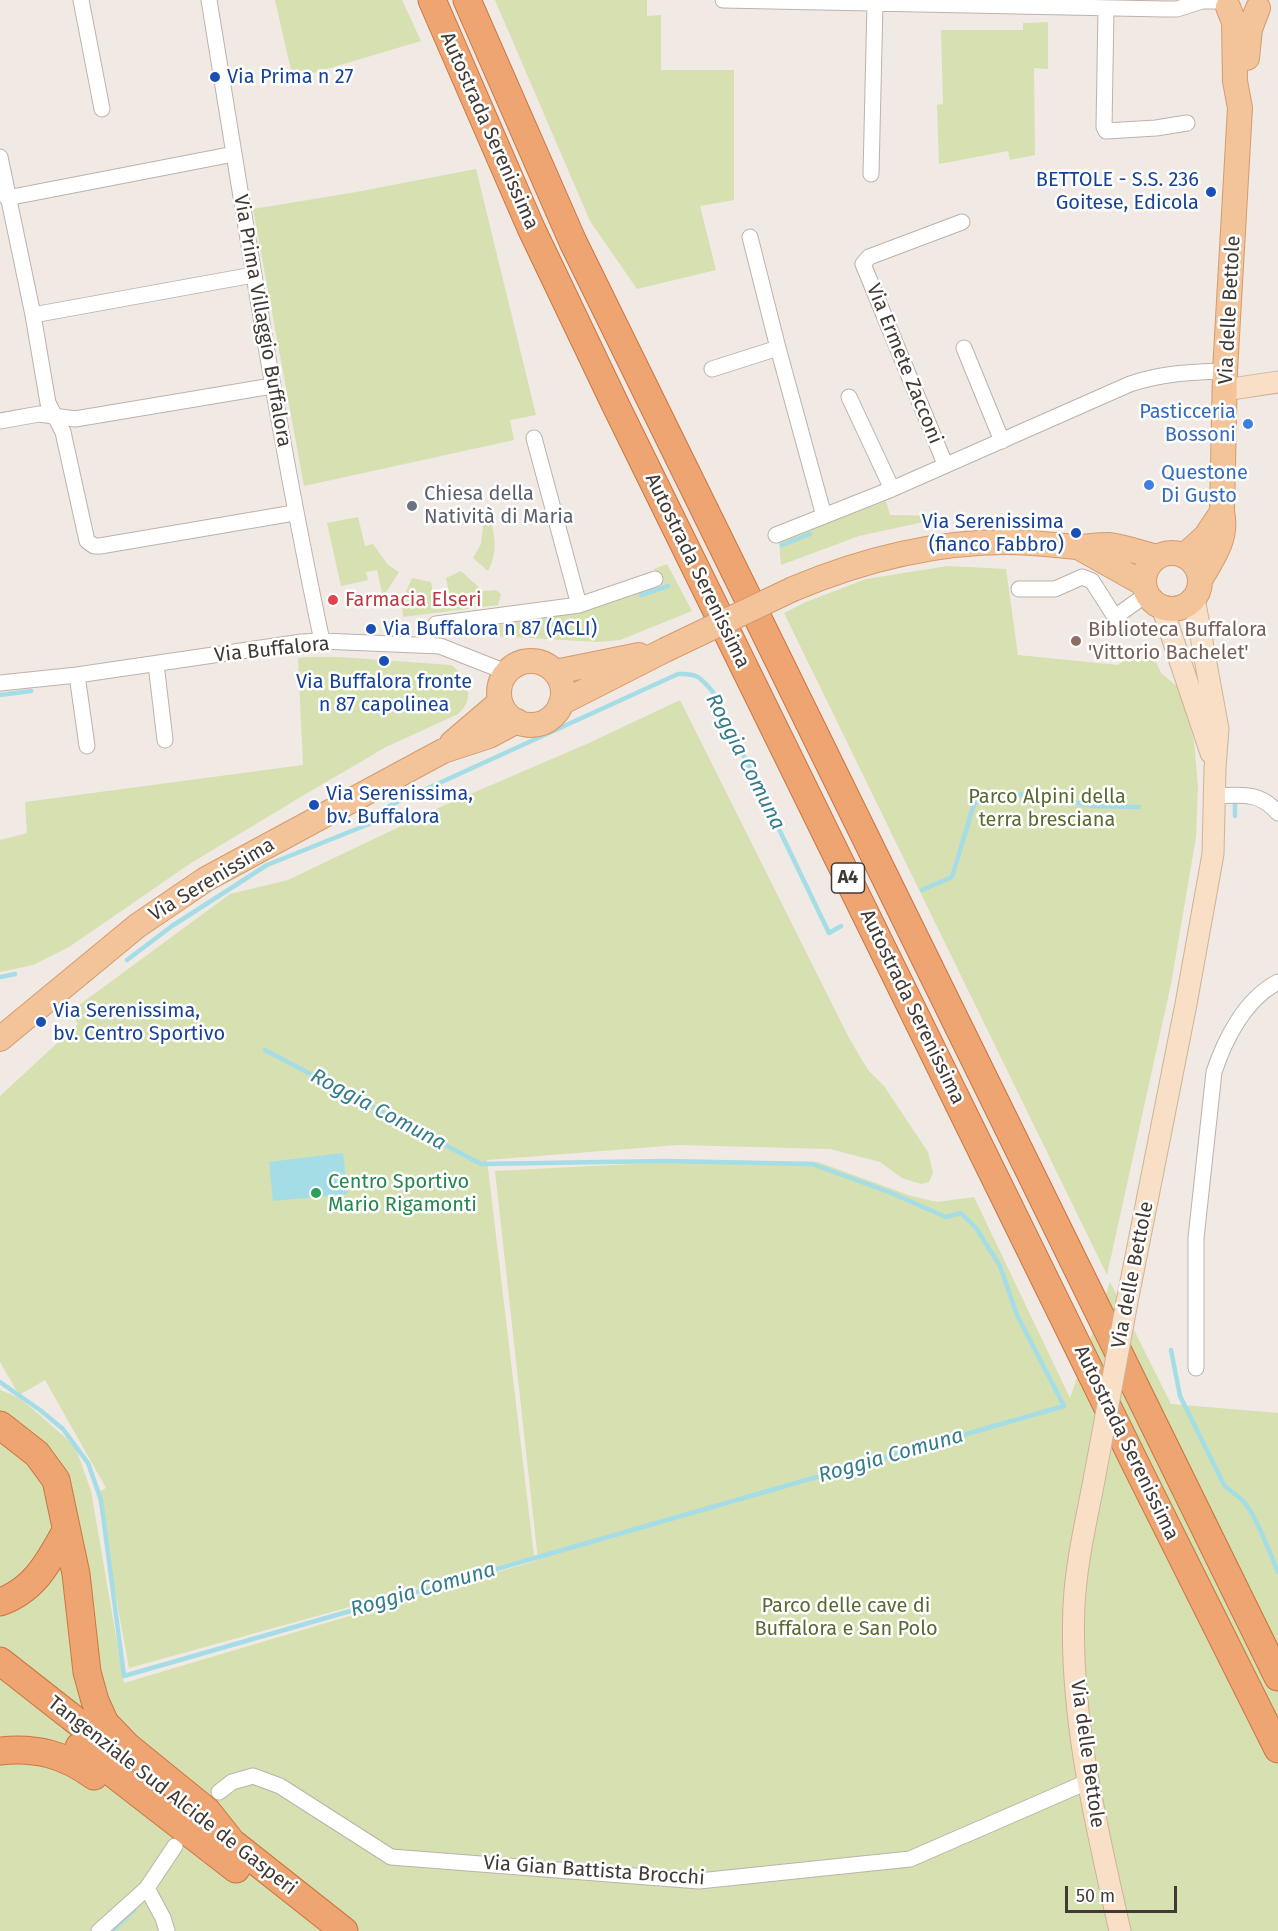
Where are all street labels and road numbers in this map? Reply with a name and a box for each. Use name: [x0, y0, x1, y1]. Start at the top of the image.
street label: Autostrada Serenissima: [435, 29, 543, 233]
street label: Via Prima Villaggio Buffalora: [228, 193, 296, 449]
street label: Via delle Bettole: [1214, 235, 1246, 385]
street label: Via Ermete Zacconi: [861, 280, 947, 448]
street label: Autostrada Serenissima: [639, 470, 755, 672]
street label: Via Buffalora: [213, 632, 331, 668]
street label: Via Serenissima: [145, 833, 279, 927]
road number: A4: [832, 863, 864, 893]
street label: Autostrada Serenissima: [854, 906, 970, 1108]
street label: Via delle Bettole: [1107, 1200, 1159, 1350]
street label: Autostrada Serenissima: [1068, 1342, 1184, 1544]
street label: Via delle Bettole: [1065, 1678, 1109, 1830]
street label: Tangenziale Sud Alcide de Gasperi: [43, 1691, 301, 1901]
street label: Via Gian Battista Brocchi: [483, 1851, 705, 1891]

